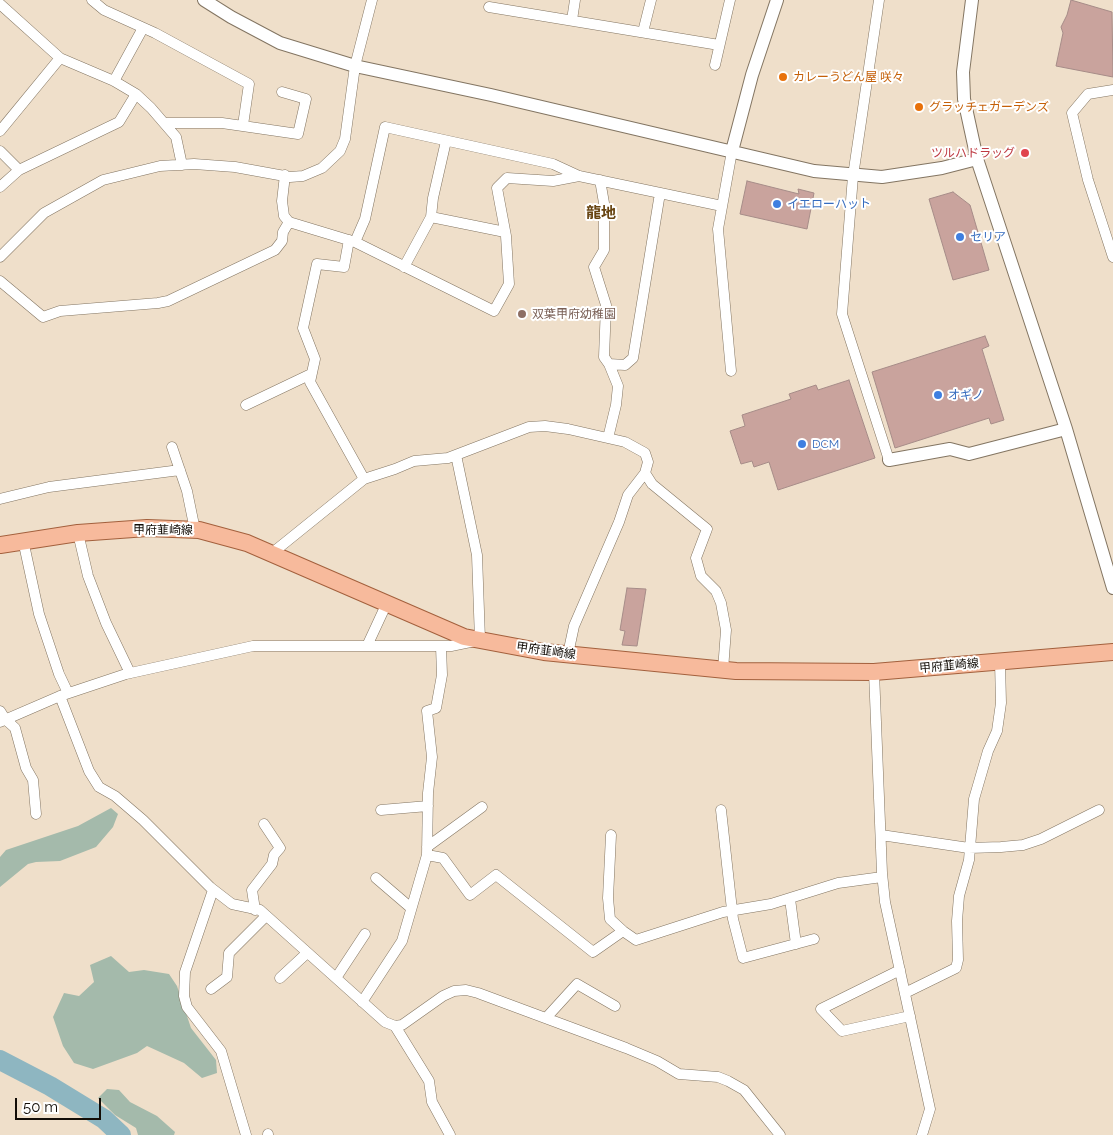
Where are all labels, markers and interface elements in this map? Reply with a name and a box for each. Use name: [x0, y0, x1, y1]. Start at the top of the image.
place label: カレーうどん屋 咲々: [793, 70, 904, 84]
marker: カレーうどん屋 咲々: [777, 71, 789, 83]
place label: グラッチェガーデンズ: [929, 100, 1049, 114]
marker: グラッチェガーデンズ: [913, 101, 925, 113]
place label: ツルハドラッグ: [931, 146, 1015, 160]
marker: ツルハドラッグ: [1019, 147, 1031, 159]
place label: イエローハット: [787, 197, 871, 211]
marker: イエローハット: [771, 198, 783, 210]
district label: 龍地: [586, 204, 616, 222]
place label: セリア: [970, 230, 1006, 244]
marker: セリア: [954, 231, 966, 243]
place label: 双葉甲府幼稚園: [532, 307, 616, 321]
marker: 双葉甲府幼稚園: [516, 308, 528, 320]
place label: オギノ: [948, 388, 984, 402]
marker: オギノ: [932, 389, 944, 401]
place label: DCM: [812, 437, 839, 451]
marker: DCM: [796, 438, 808, 450]
street label: 甲府韮崎線: [133, 523, 193, 537]
street label: 甲府韮崎線: [515, 640, 577, 662]
street label: 甲府韮崎線: [918, 656, 980, 676]
scale bar: [18, 1088, 104, 1120]
text: 50 m: [23, 1098, 58, 1116]

